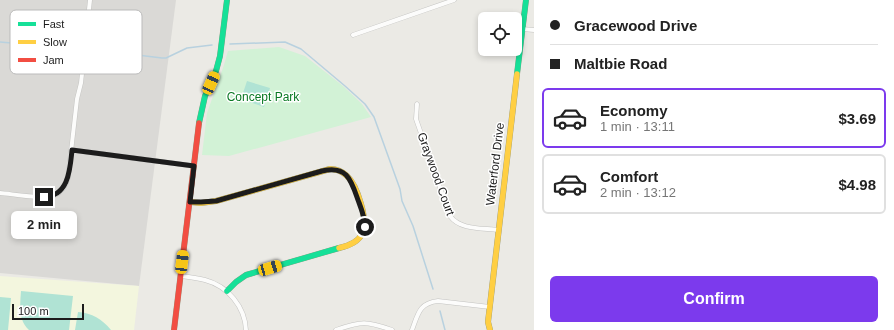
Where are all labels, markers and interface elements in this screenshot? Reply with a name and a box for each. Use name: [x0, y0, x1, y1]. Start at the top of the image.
legend: [10, 10, 142, 74]
map controls: [478, 12, 522, 56]
button: locate: [478, 12, 522, 56]
text: Gracewood Drive: [574, 17, 697, 34]
text: Fast: [43, 18, 64, 30]
text: Slow: [43, 36, 67, 48]
text: Jam: [43, 54, 64, 66]
text: Maltbie Road: [574, 55, 667, 72]
car: [201, 70, 221, 96]
park label: Concept Park: [227, 90, 300, 104]
icon: car: [552, 100, 588, 136]
text: Economy: [600, 102, 668, 119]
text: $3.69: [838, 110, 876, 127]
text: 1 min · 13:11: [600, 119, 675, 134]
street label: Waterford Drive: [483, 121, 507, 206]
street label: Graywood Court: [414, 131, 458, 218]
icon: car: [552, 166, 588, 202]
text: Comfort: [600, 168, 658, 185]
text: $4.98: [838, 176, 876, 193]
text: 2 min · 13:12: [600, 185, 676, 200]
route end: [35, 188, 53, 206]
callout: 2 min: [11, 211, 77, 239]
text: 2 min: [27, 217, 61, 232]
route start: [356, 218, 374, 236]
car: [175, 249, 189, 275]
car: [257, 259, 283, 277]
button: Confirm: [550, 276, 878, 322]
scale bar: [12, 302, 84, 321]
text: 100 m: [18, 305, 49, 317]

